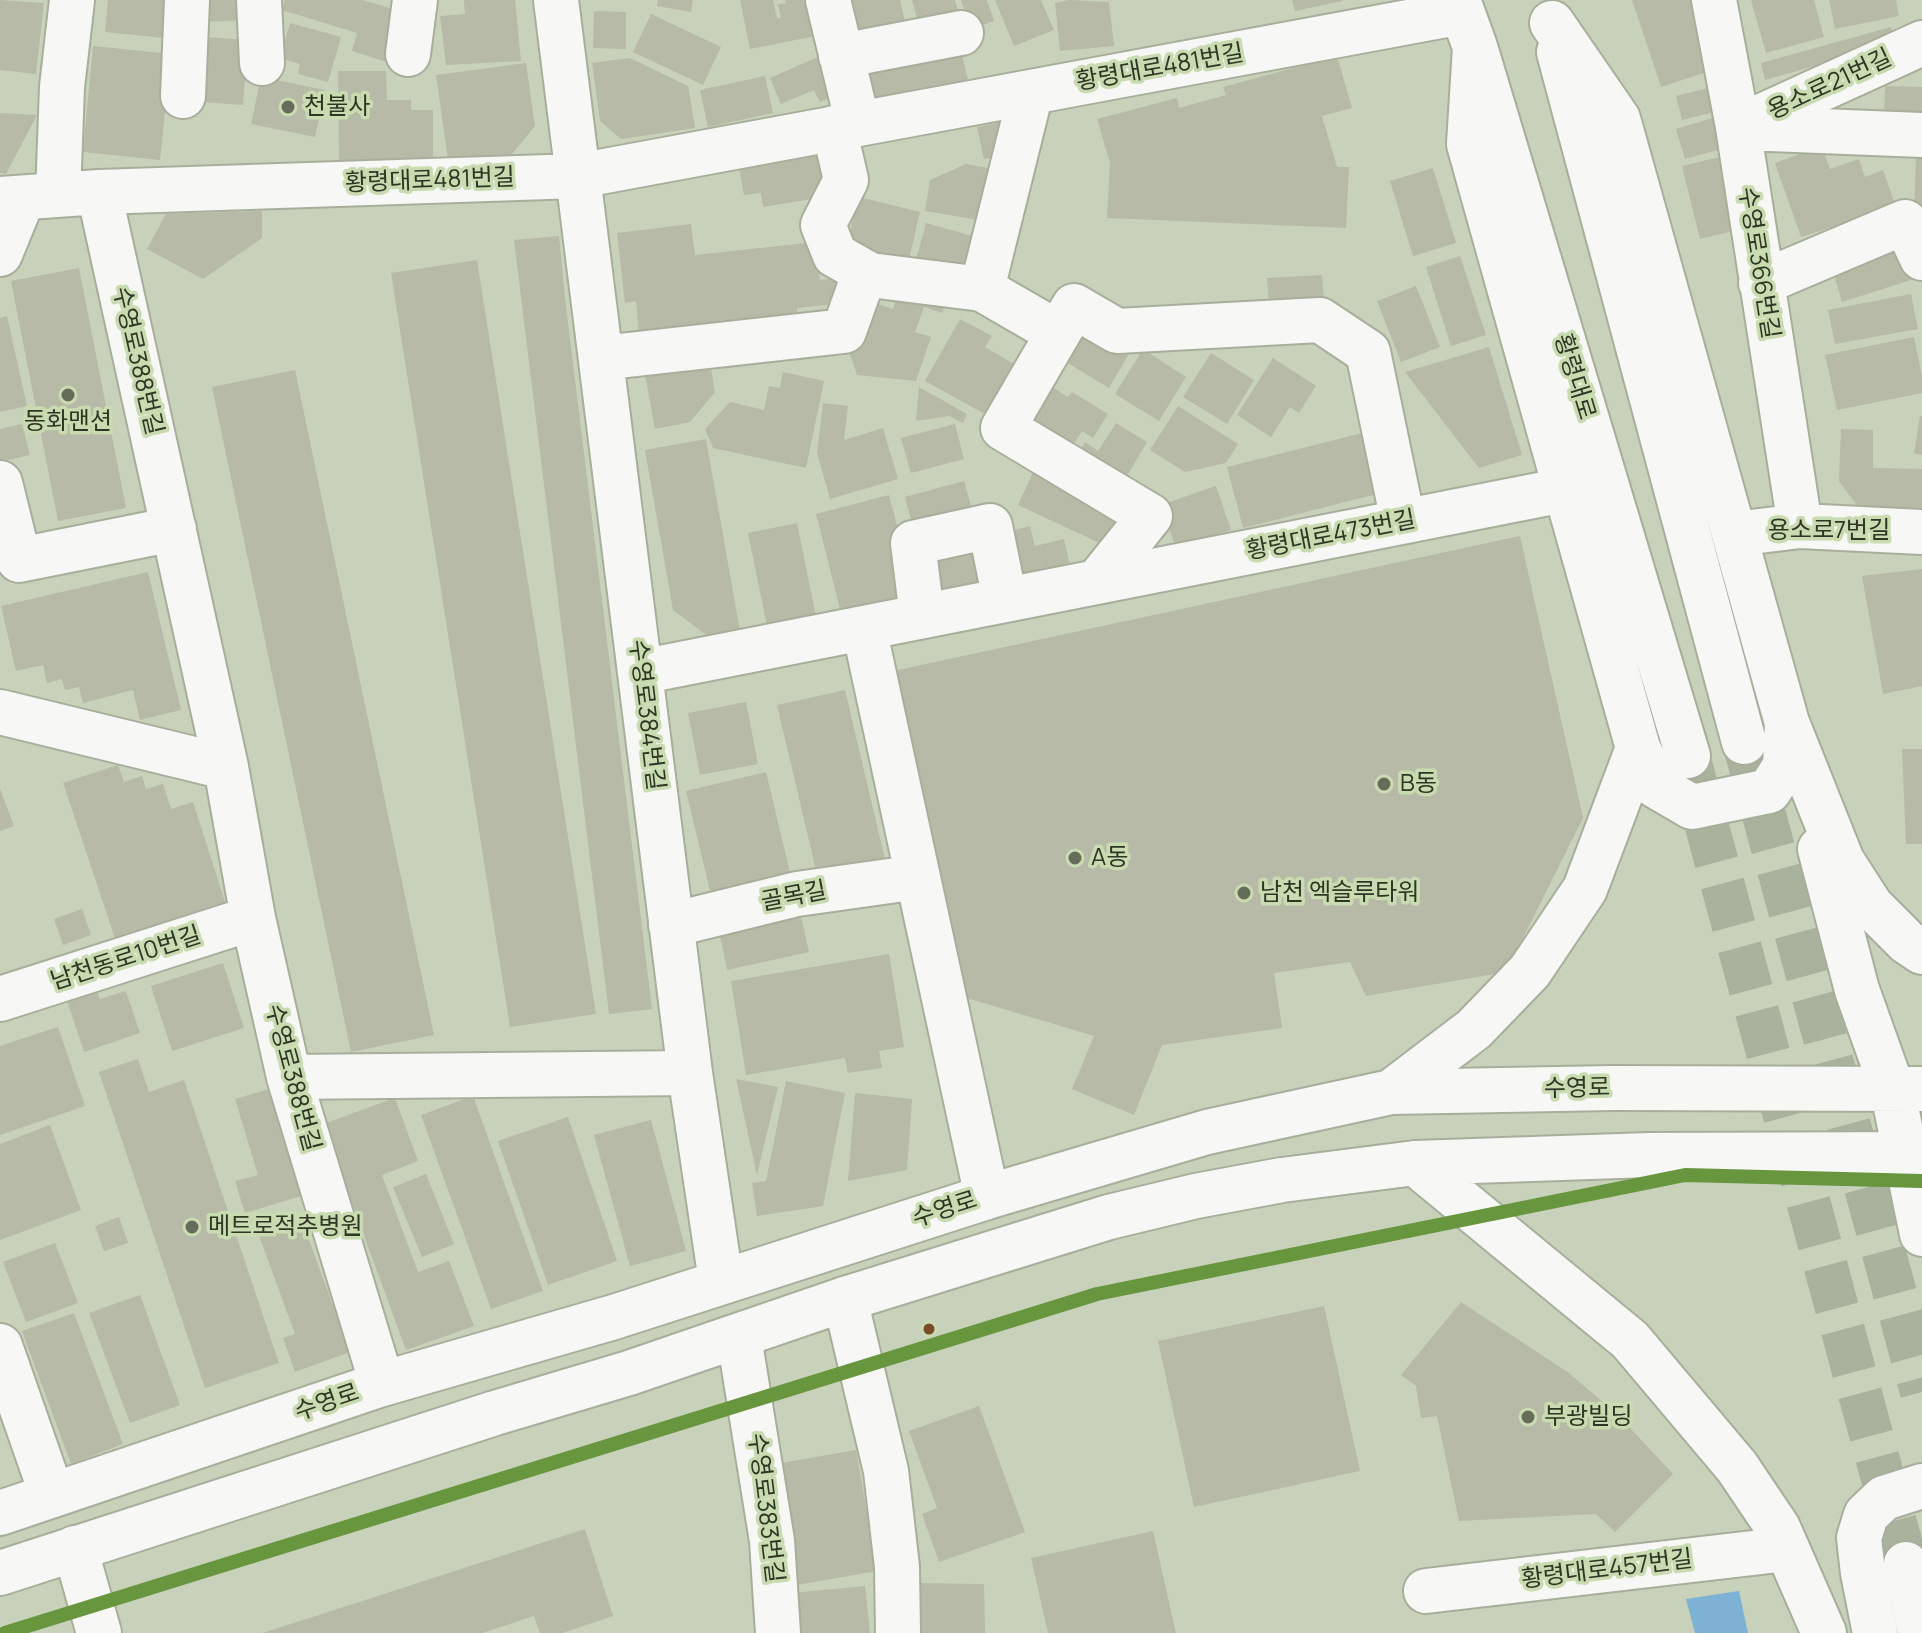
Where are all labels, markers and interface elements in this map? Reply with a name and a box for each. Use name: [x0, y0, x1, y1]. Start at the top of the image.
street label: 황령대로481번길: [1074, 39, 1246, 97]
street label: 용소로21번길: [1763, 44, 1897, 126]
place label: 천불사: [304, 93, 370, 121]
marker: 천불사: [279, 98, 297, 116]
street label: 황령대로481번길: [345, 164, 515, 198]
street label: 수영로366번길: [1732, 185, 1784, 341]
street label: 수영로388번길: [106, 284, 168, 438]
street label: 황령대로: [1547, 331, 1601, 423]
marker: 동화맨션: [59, 386, 77, 404]
place label: 동화맨션: [24, 408, 112, 436]
street label: 황령대로473번길: [1244, 505, 1418, 567]
street label: 용소로7번길: [1768, 517, 1890, 545]
street label: 수영로384번길: [622, 638, 670, 792]
place label: B동: [1400, 770, 1437, 798]
marker: B동: [1375, 775, 1393, 793]
place label: A동: [1091, 844, 1128, 872]
marker: A동: [1066, 849, 1084, 867]
street label: 골목길: [759, 877, 829, 917]
place label: 남천 엑슬루타워: [1260, 879, 1419, 907]
marker: 남천 엑슬루타워: [1235, 884, 1253, 902]
street label: 남천동로10번길: [47, 921, 205, 997]
street label: 수영로388번길: [258, 1001, 326, 1155]
street label: 수영로: [1544, 1074, 1610, 1104]
street label: 수영로: [909, 1186, 981, 1234]
place label: 메트로적추병원: [208, 1213, 363, 1241]
marker: 메트로적추병원: [183, 1218, 201, 1236]
unlabelled marker: [921, 1321, 937, 1337]
street label: 수영로: [291, 1379, 363, 1427]
place label: 부광빌딩: [1544, 1403, 1632, 1431]
marker: 부광빌딩: [1519, 1408, 1537, 1426]
street label: 수영로383번길: [742, 1431, 788, 1585]
street label: 황령대로457번길: [1520, 1545, 1694, 1595]

